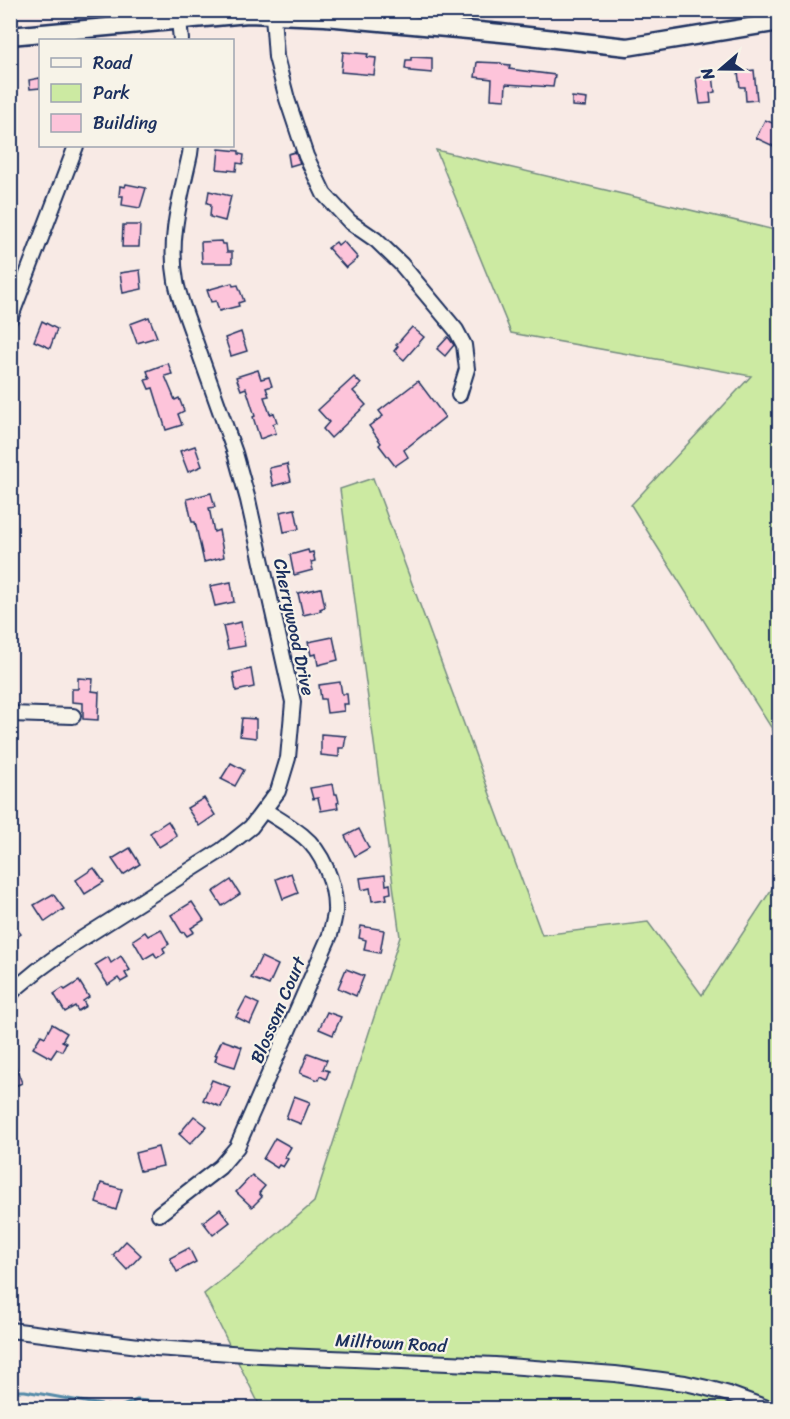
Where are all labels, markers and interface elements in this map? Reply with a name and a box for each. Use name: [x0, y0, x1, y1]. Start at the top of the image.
legend: [39, 39, 234, 147]
north arrow: [691, 39, 751, 99]
text: Road: [93, 47, 133, 79]
text: N: [692, 63, 723, 85]
text: Park: [93, 77, 130, 109]
text: Building: [93, 107, 157, 139]
street label: Cherrywood Drive: [264, 555, 324, 699]
street label: Blossom Court: [241, 951, 315, 1068]
street label: Milltown Road: [334, 1324, 449, 1362]

